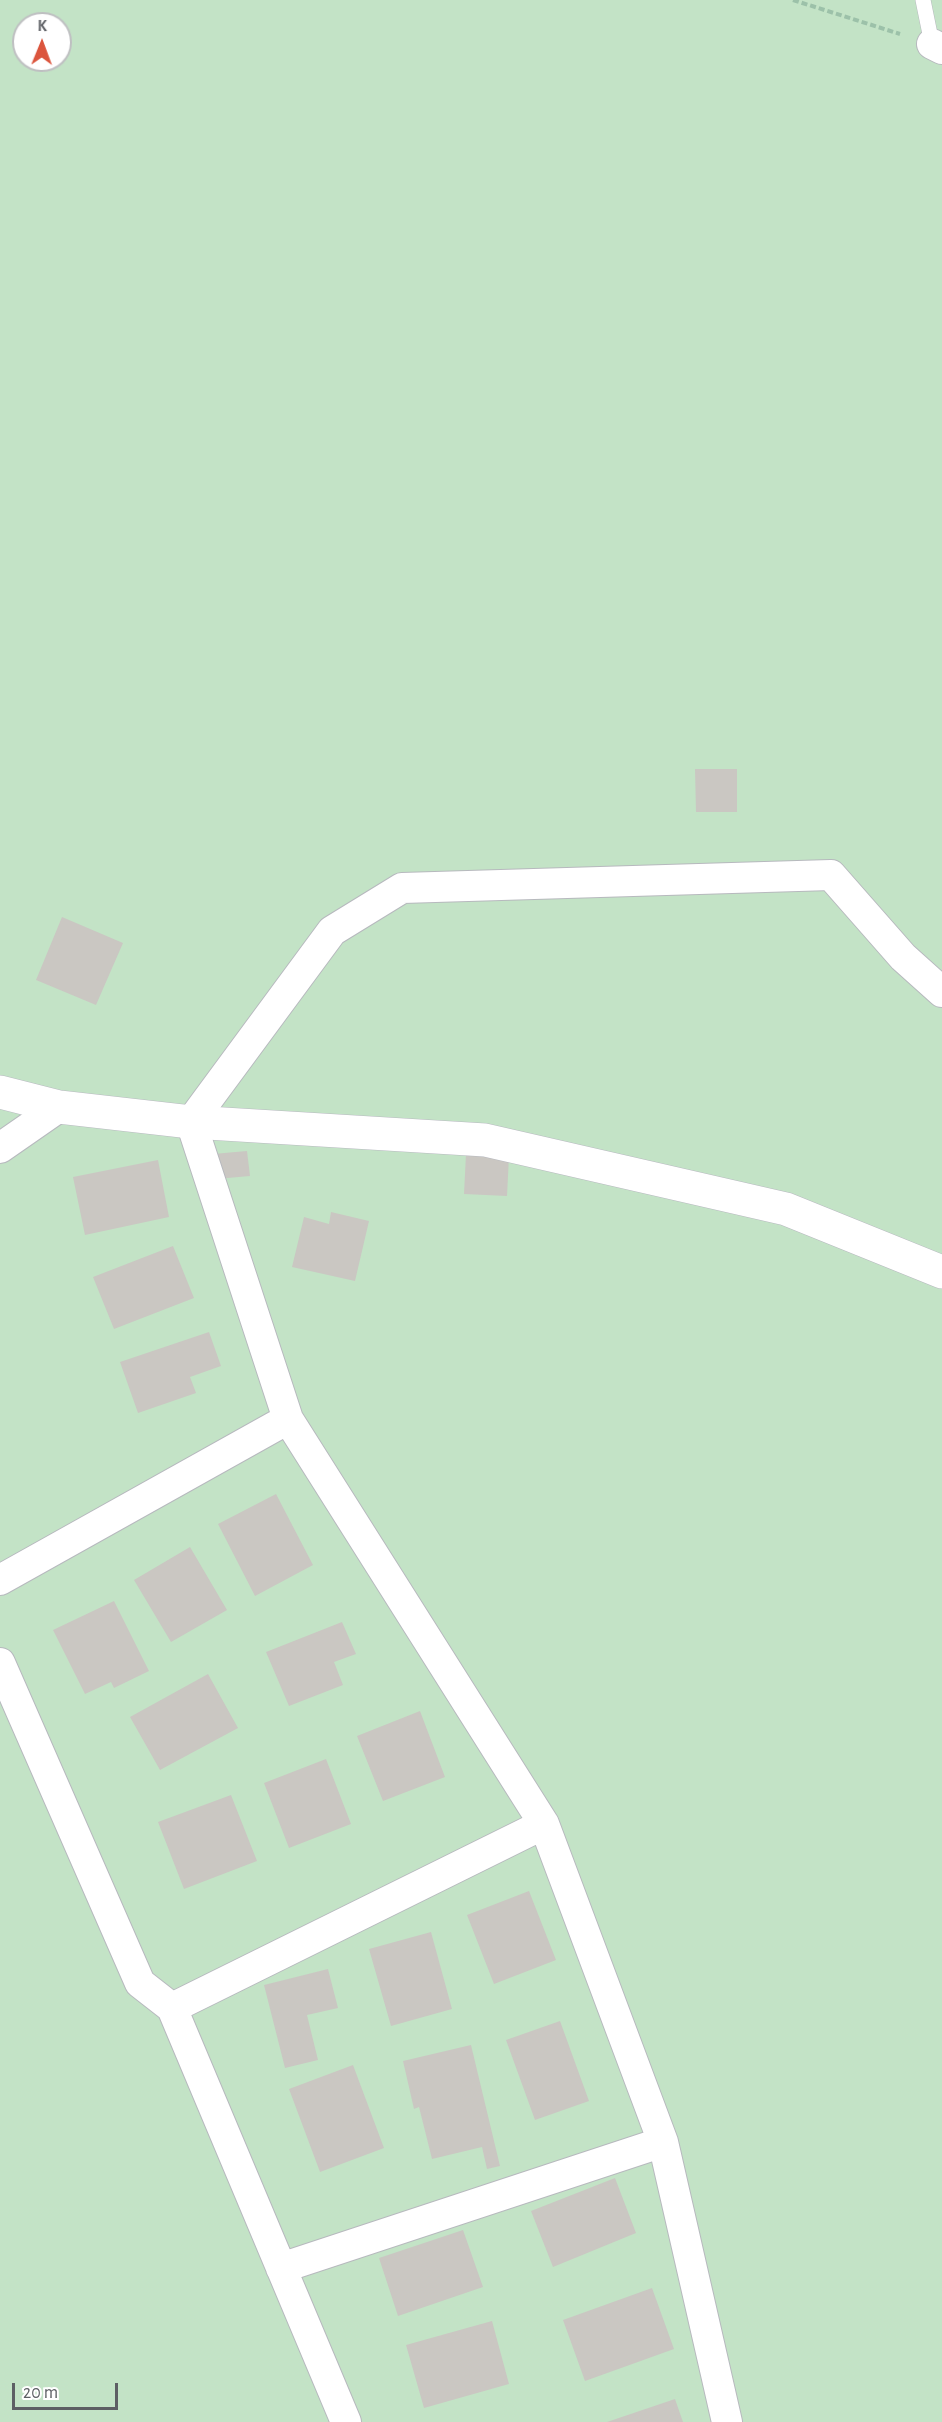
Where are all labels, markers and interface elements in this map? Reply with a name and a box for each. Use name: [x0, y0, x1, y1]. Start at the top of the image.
north arrow: [12, 12, 72, 72]
text: K: [37, 18, 47, 34]
scale bar: [15, 2371, 122, 2409]
text: 20 m: [23, 2384, 58, 2402]

